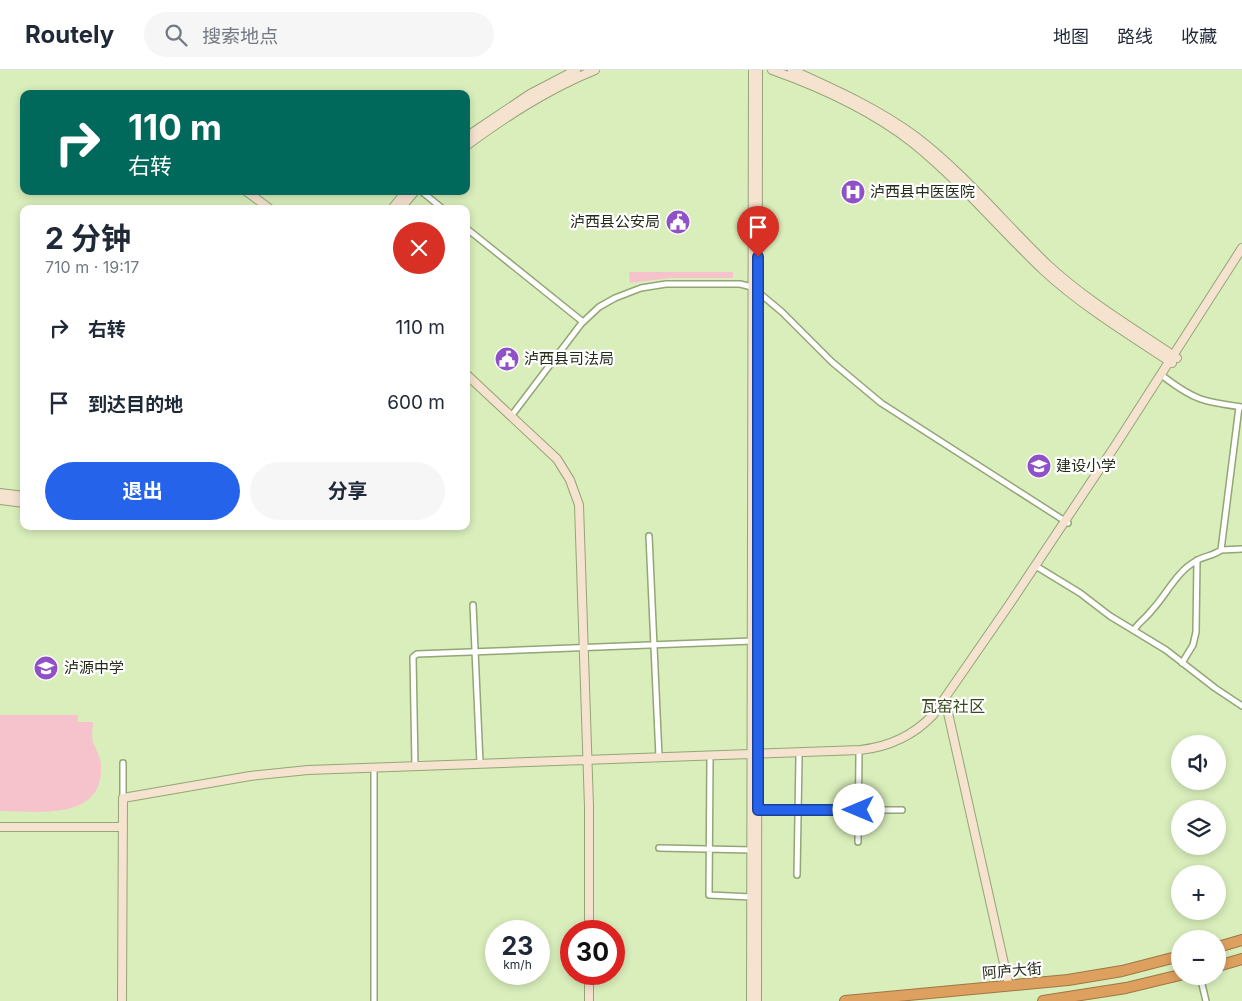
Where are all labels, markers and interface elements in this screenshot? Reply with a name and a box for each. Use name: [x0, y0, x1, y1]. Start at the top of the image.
search box: [144, 12, 494, 57]
text: Routely: [25, 20, 114, 49]
icon: search: [162, 21, 190, 49]
text: 搜索地点: [202, 25, 278, 48]
text: 地图: [1053, 26, 1089, 47]
text: 路线: [1117, 26, 1153, 47]
text: 收藏: [1181, 26, 1217, 47]
text: 110 m: [128, 106, 222, 148]
icon: right: [45, 110, 110, 175]
text: 右转: [128, 153, 172, 179]
hospital icon: 泸西县中医医院: [840, 179, 866, 205]
place label: 泸西县中医医院: [870, 182, 975, 201]
pin: [737, 206, 779, 257]
public building icon: 泸西县公安局: [665, 209, 691, 235]
place label: 泸西县公安局: [570, 212, 660, 231]
icon: arrive: [744, 213, 772, 241]
text: 2 分钟: [45, 220, 131, 256]
button: close: [393, 222, 445, 274]
text: 710 m · 19:17: [45, 257, 139, 277]
icon: right: [45, 314, 73, 342]
text: 110 m: [396, 316, 445, 339]
text: 右转: [88, 318, 126, 341]
public building icon: 泸西县司法局: [494, 346, 520, 372]
place label: 泸西县司法局: [524, 349, 614, 368]
icon: arrive: [45, 389, 73, 417]
text: 600 m: [387, 391, 445, 414]
text: 到达目的地: [88, 393, 183, 416]
school or university icon: 建设小学: [1026, 453, 1052, 479]
place label: 建设小学: [1056, 456, 1116, 475]
button: 退出: [45, 462, 240, 520]
button: 分享: [250, 462, 445, 520]
school or university icon: 泸源中学: [33, 655, 59, 681]
place label: 泸源中学: [64, 658, 124, 677]
district label: 瓦窑社区: [921, 696, 985, 716]
map controls: [1171, 735, 1226, 985]
button: sound: [1171, 735, 1226, 790]
position arrow: [832, 783, 884, 835]
button: layers: [1171, 800, 1226, 855]
button: +: [1171, 865, 1226, 920]
speed limit sign: 30: [560, 920, 625, 985]
button: −: [1171, 930, 1226, 985]
text: 23: [502, 931, 533, 961]
text: km/h: [503, 957, 532, 972]
street label: 阿庐大街: [981, 958, 1043, 983]

